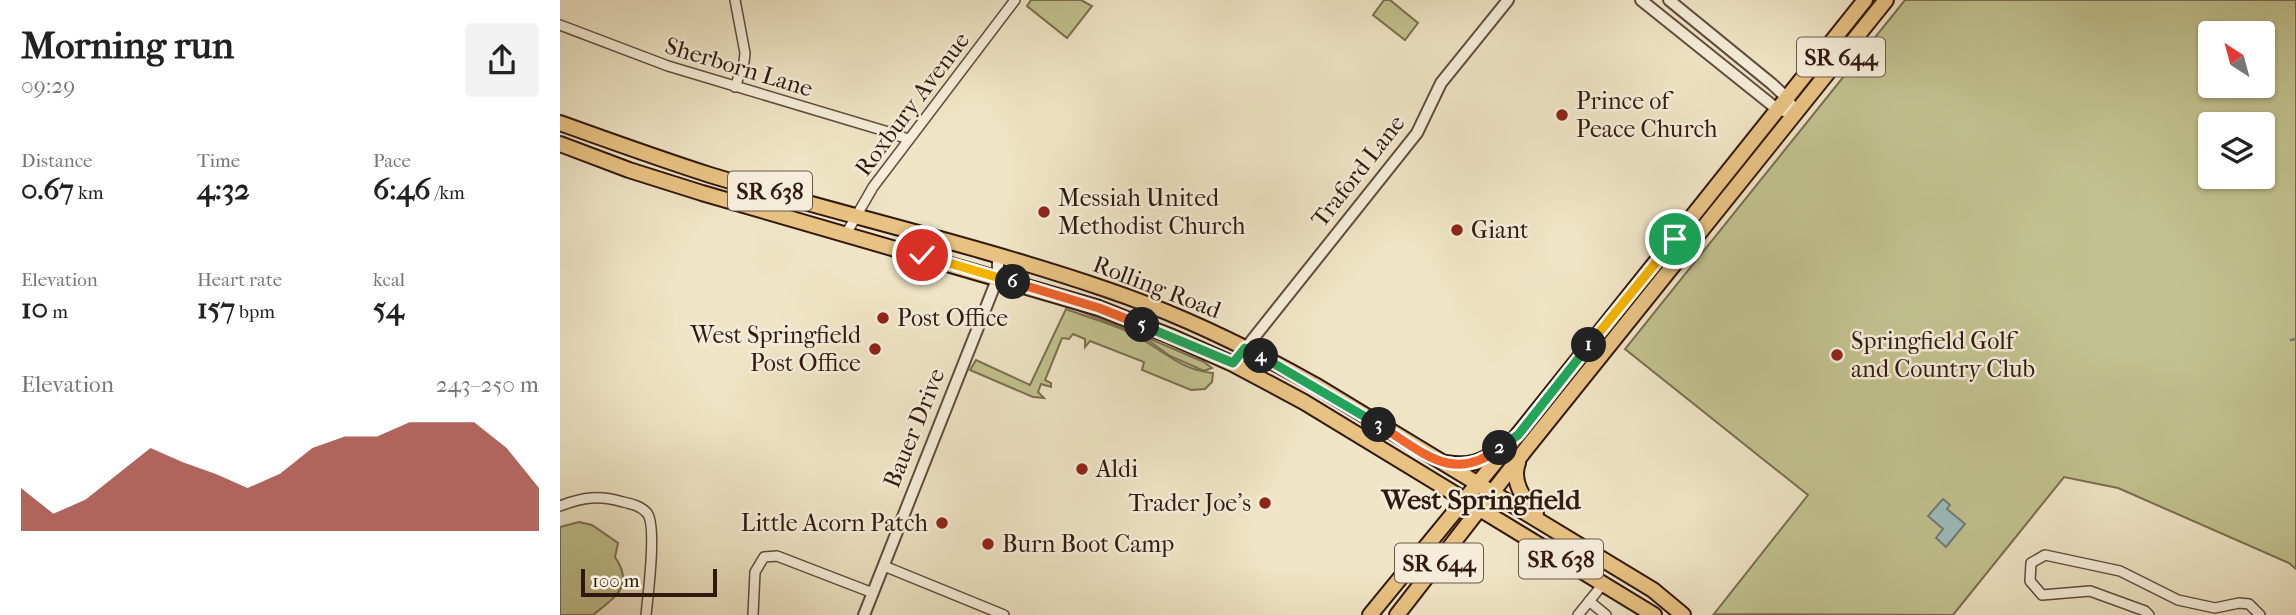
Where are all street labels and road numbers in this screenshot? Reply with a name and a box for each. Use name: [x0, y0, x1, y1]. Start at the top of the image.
street label: Roxbury Avenue: [849, 26, 975, 181]
street label: Sherborn Lane: [662, 31, 816, 103]
road number: SR 644: [1797, 38, 1885, 76]
street label: Traford Lane: [1305, 109, 1411, 233]
road number: SR 638: [728, 172, 812, 210]
street label: Rolling Road: [1089, 250, 1226, 325]
street label: Bauer Drive: [877, 364, 951, 492]
road number: SR 638: [1519, 540, 1603, 579]
road number: SR 644: [1395, 544, 1483, 582]

